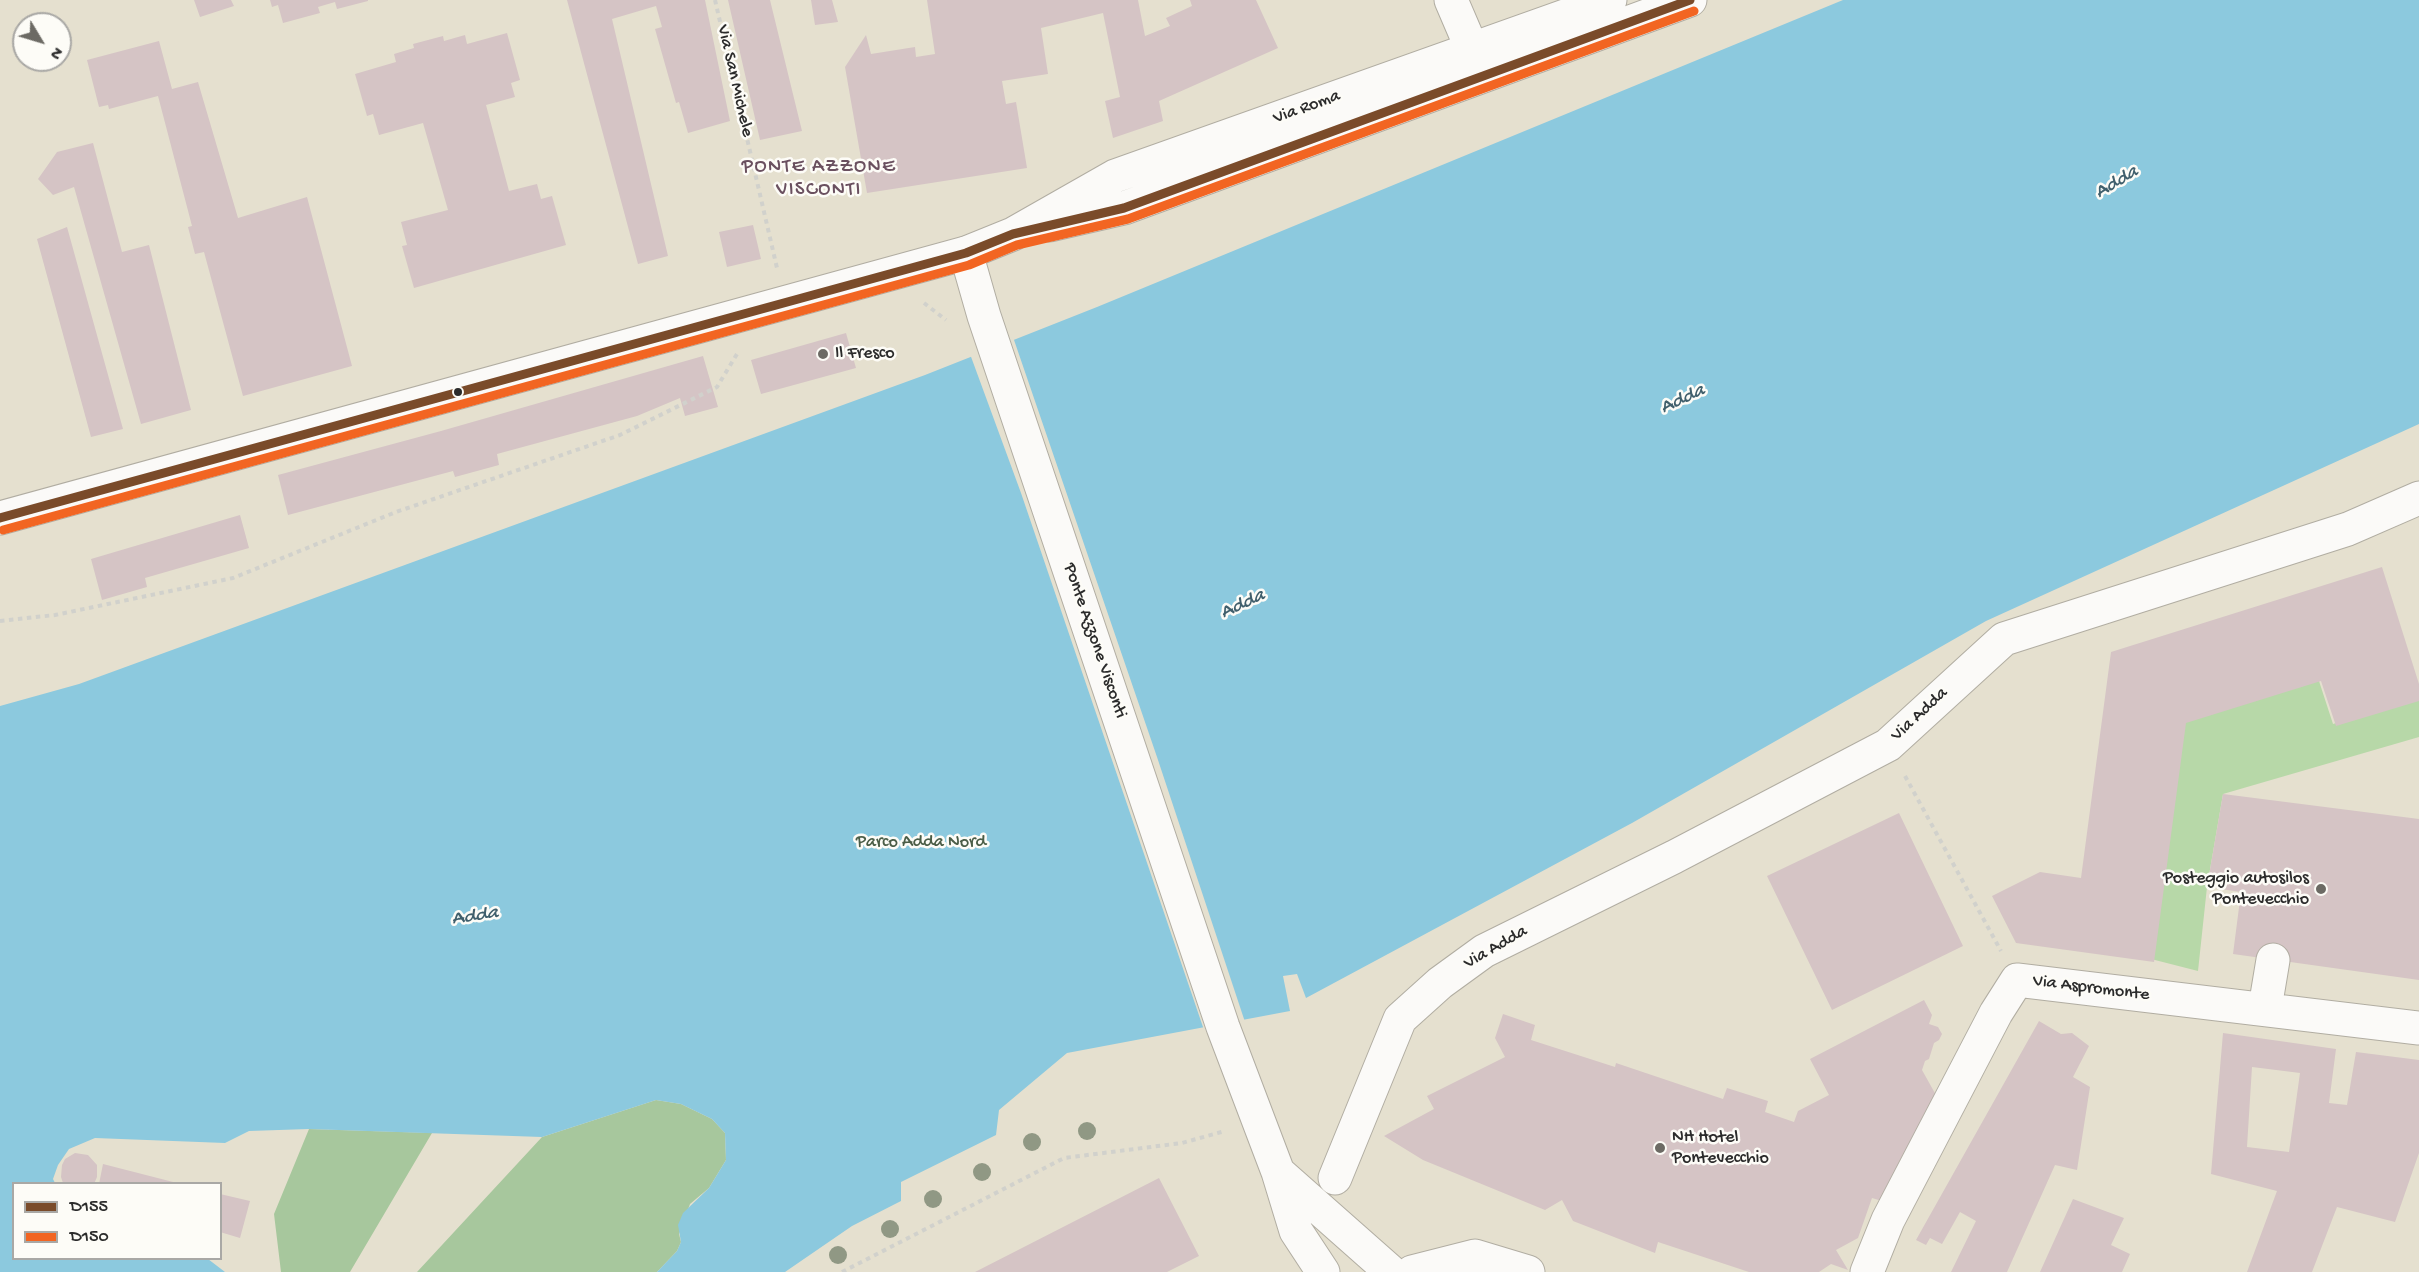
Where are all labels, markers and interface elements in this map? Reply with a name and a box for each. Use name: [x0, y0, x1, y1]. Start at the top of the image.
north arrow: [12, 12, 72, 72]
street label: Via San Michele: [711, 23, 757, 139]
text: N: [44, 42, 66, 62]
street label: Via Roma: [1271, 86, 1343, 130]
district label: PONTE AZZONE VISCONTI: [742, 156, 896, 203]
water label: Adda: [2091, 161, 2143, 205]
place label: Il Fresco: [835, 343, 895, 365]
marker: Il Fresco: [816, 347, 830, 361]
water label: Adda: [1657, 379, 1709, 421]
unlabelled marker: [452, 386, 464, 398]
street label: Ponte Azzone Visconti: [1057, 561, 1131, 721]
water label: Adda: [1217, 584, 1269, 626]
street label: Via Adda: [1887, 683, 1953, 747]
park label: Parco Adda Nord: [856, 832, 986, 854]
place label: Posteggio autosilos Pontevecchio: [2163, 868, 2309, 910]
marker: Posteggio autosilos Pontevecchio: [2314, 882, 2328, 896]
water label: Adda: [450, 902, 500, 932]
street label: Via Adda: [1460, 921, 1532, 975]
street label: Via Aspromonte: [2031, 971, 2151, 1007]
place label: NH Hotel Pontevecchio: [1672, 1127, 1769, 1170]
marker: NH Hotel Pontevecchio: [1653, 1141, 1667, 1155]
legend: [12, 1182, 222, 1260]
text: D155: [70, 1197, 108, 1218]
text: D150: [70, 1227, 109, 1248]

